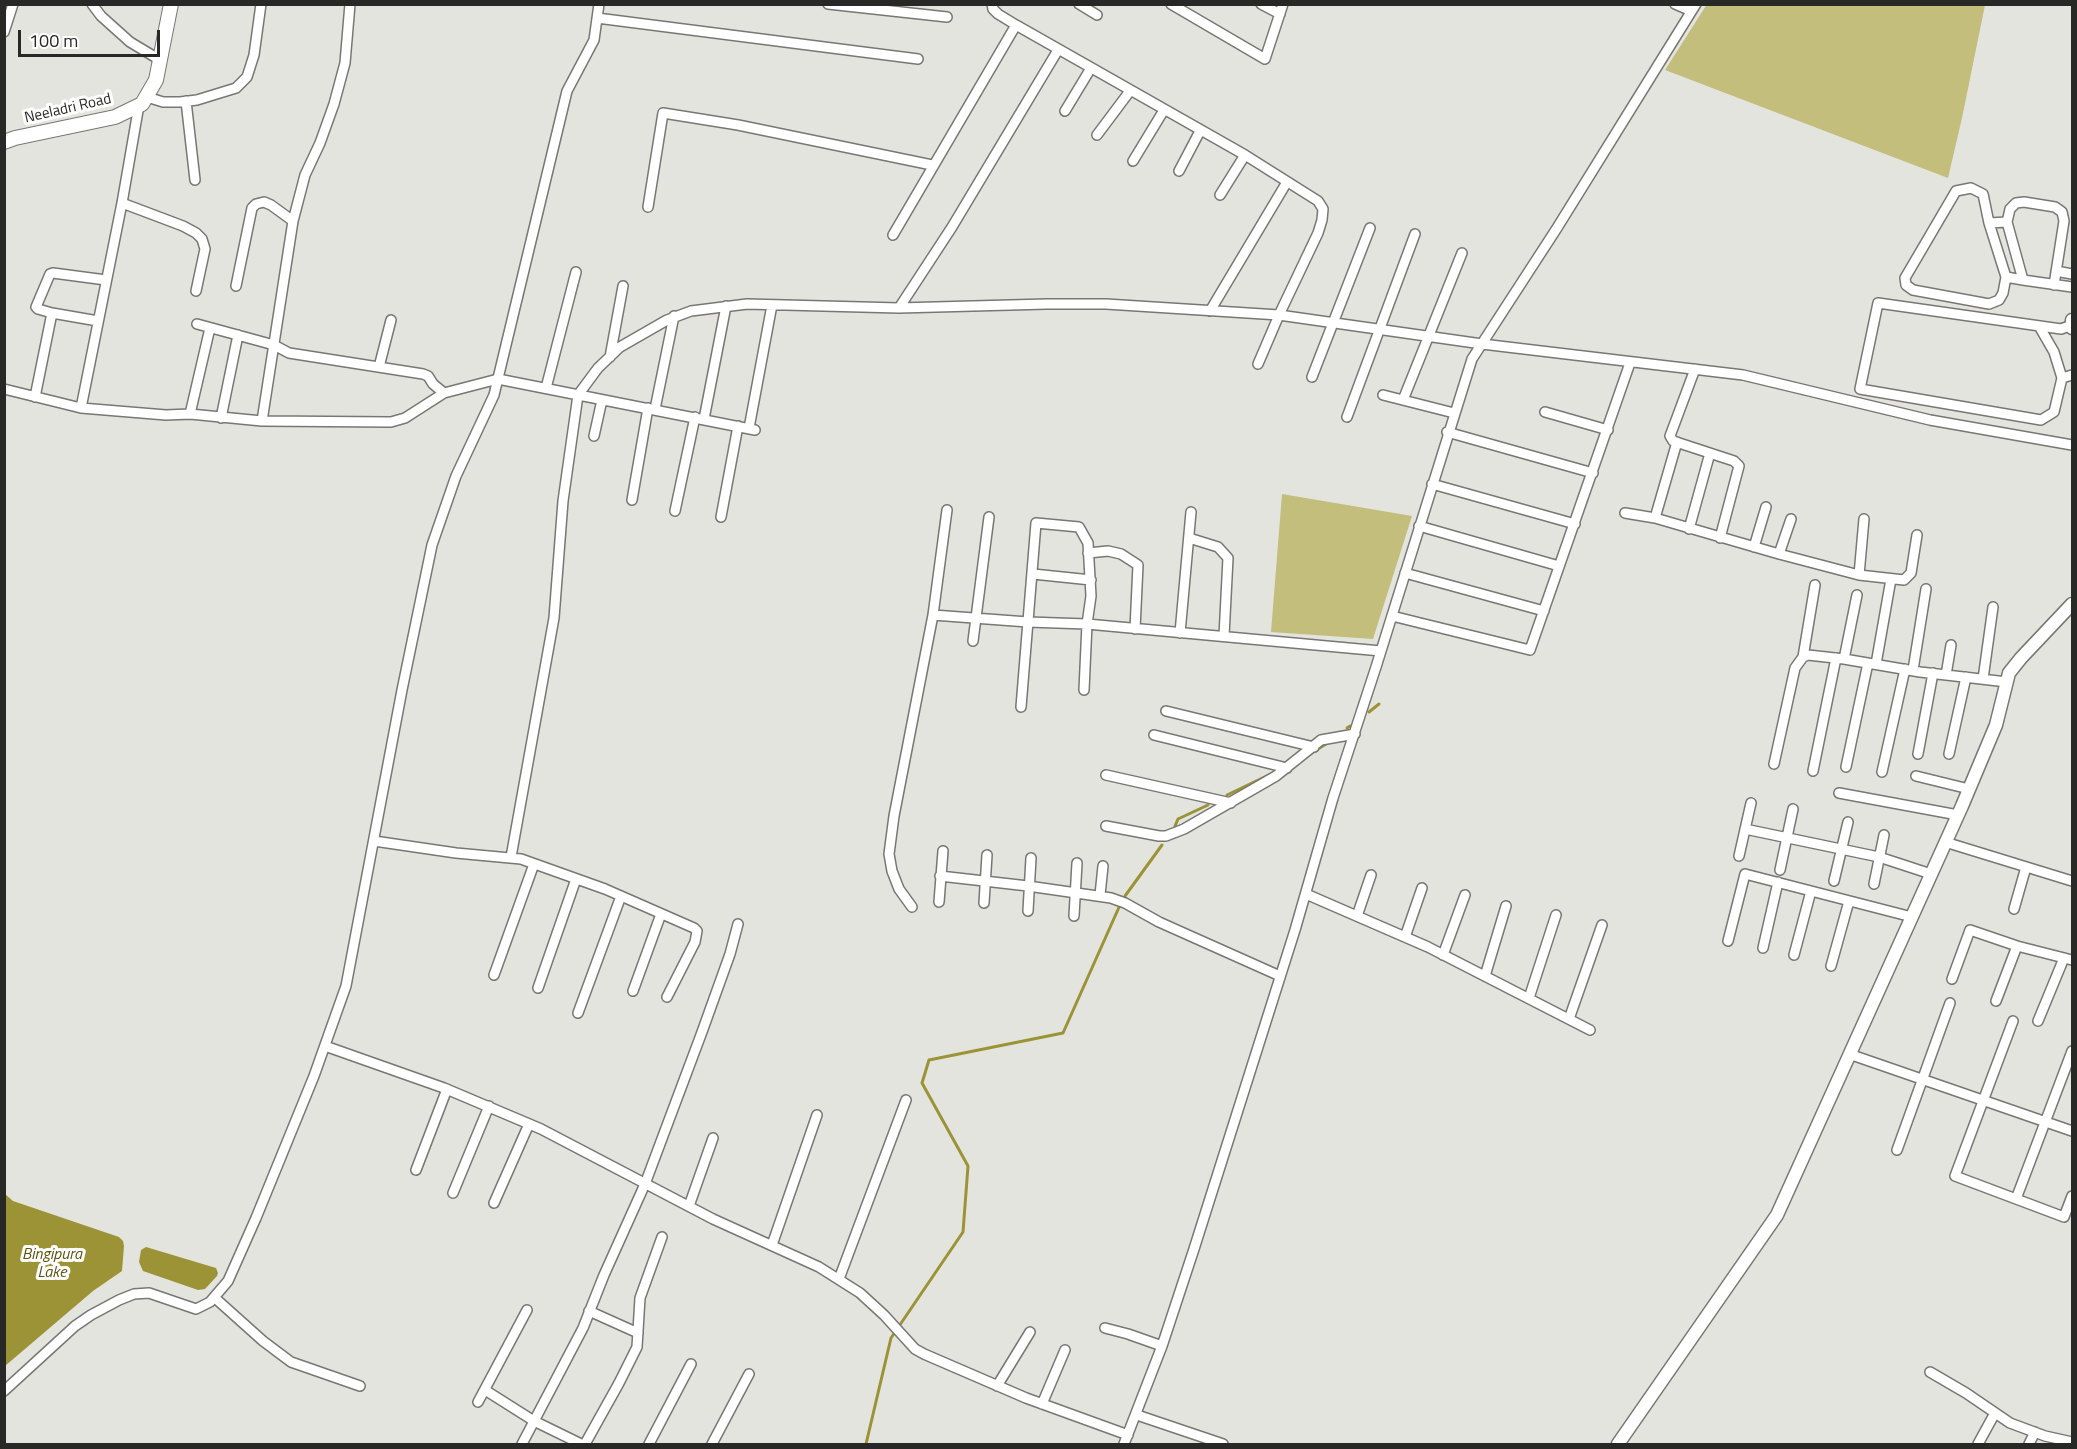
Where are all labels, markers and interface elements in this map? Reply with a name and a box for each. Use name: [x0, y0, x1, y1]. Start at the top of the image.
scale bar: [21, 18, 164, 56]
text: 100 m: [29, 27, 78, 54]
street label: Neeladri Road: [23, 90, 113, 128]
water label: Bingipura Lake: [22, 1245, 82, 1283]

